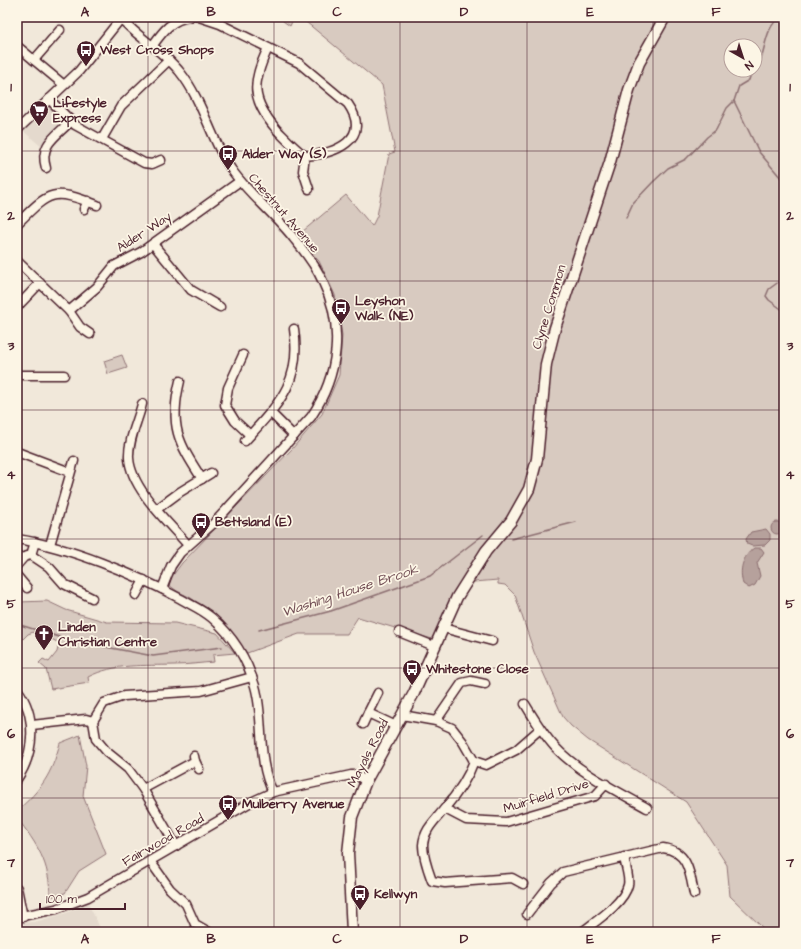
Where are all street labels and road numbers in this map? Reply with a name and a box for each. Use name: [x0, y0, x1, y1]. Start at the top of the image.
street label: Chestnut Avenue: [244, 169, 324, 257]
street label: Alder Way: [113, 207, 176, 257]
street label: Clyne Common: [528, 262, 572, 352]
street label: Mayals Road: [343, 715, 394, 791]
street label: Muirfield Drive: [501, 774, 591, 818]
street label: Fairwood Road: [119, 809, 207, 871]

